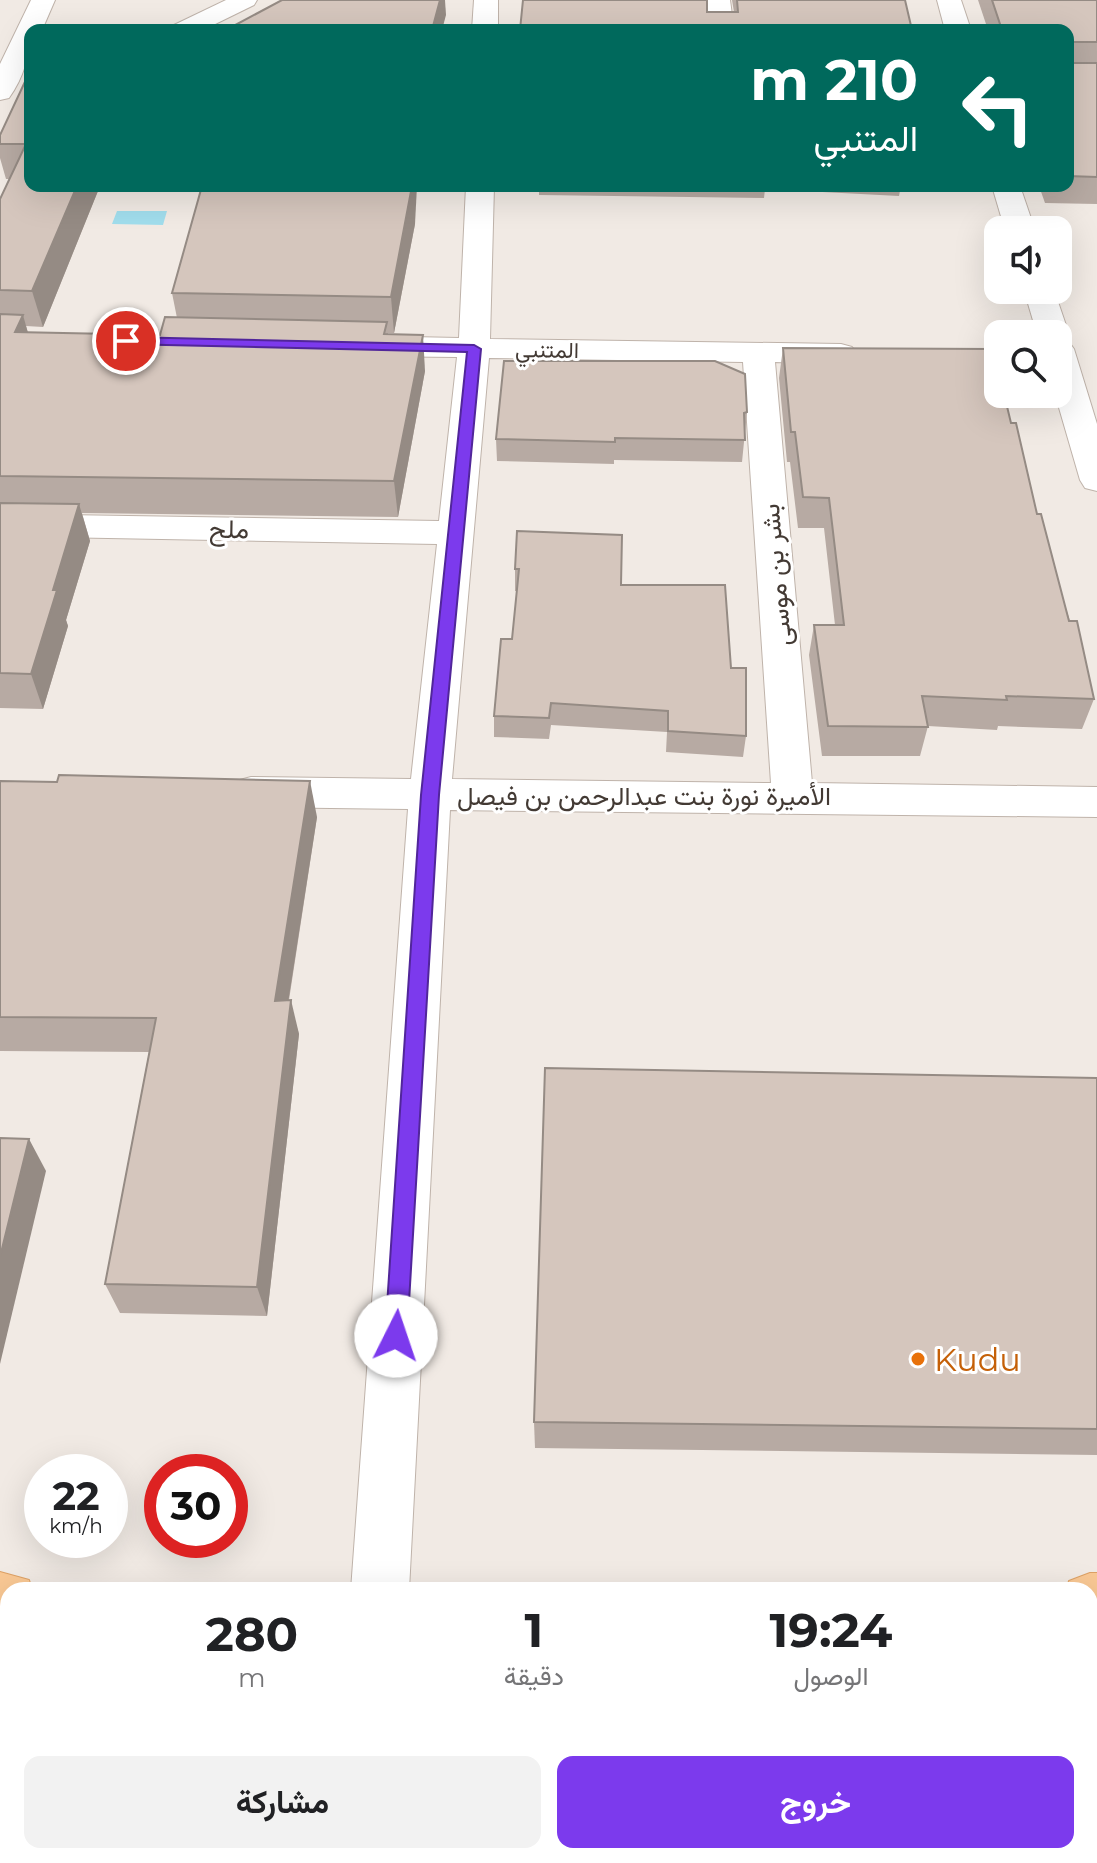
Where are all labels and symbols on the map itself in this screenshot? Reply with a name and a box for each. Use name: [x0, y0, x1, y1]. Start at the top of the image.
pin: [92, 307, 160, 375]
street label: المتنبي: [515, 336, 579, 369]
street label: بشر بن موسى: [754, 503, 798, 647]
street label: ملح: [209, 513, 249, 547]
street label: الأميرة نورة بنت عبدالرحمن بن فيصل: [457, 780, 831, 812]
position arrow: [354, 1294, 438, 1378]
place label: Kudu: [934, 1340, 1021, 1379]
marker: Kudu: [909, 1350, 927, 1368]
speed limit sign: 30: [144, 1454, 248, 1558]

